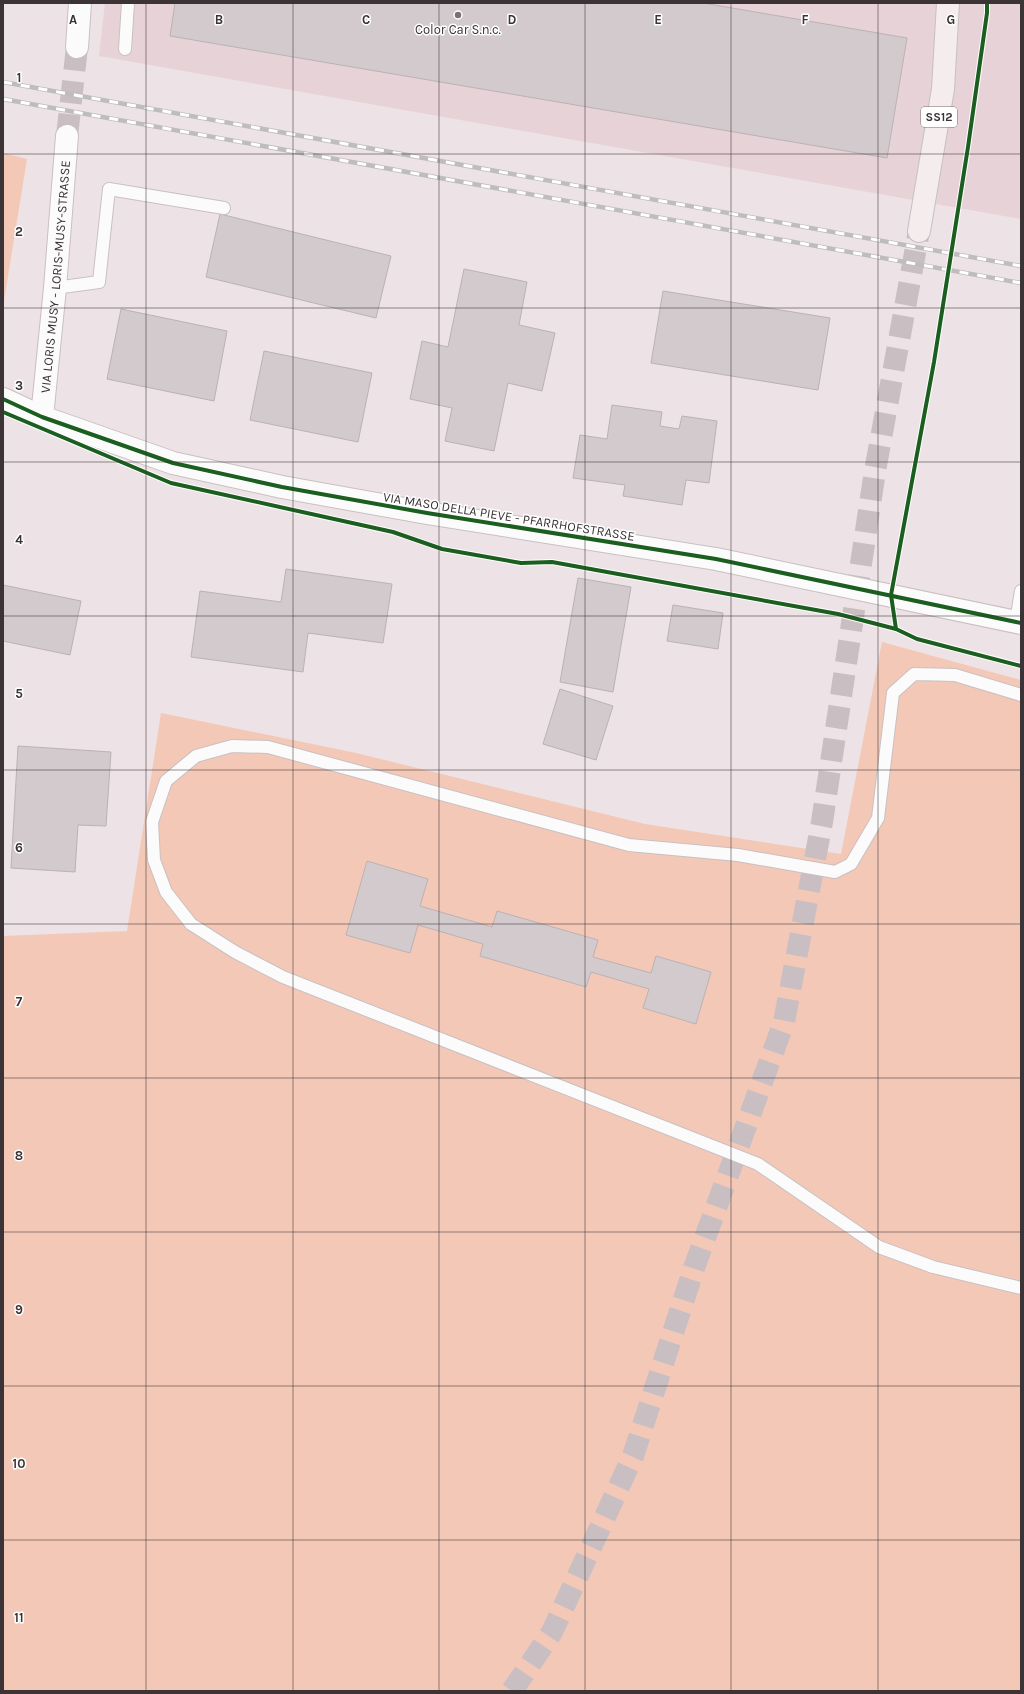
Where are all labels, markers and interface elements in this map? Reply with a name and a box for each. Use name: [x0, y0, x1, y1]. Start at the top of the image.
marker: Color Car S.n.c.: [453, 10, 463, 20]
text: A: [69, 12, 77, 27]
text: B: [215, 12, 223, 27]
text: C: [362, 12, 370, 27]
text: D: [508, 12, 517, 27]
text: E: [654, 12, 662, 27]
text: F: [801, 12, 809, 27]
text: G: [947, 12, 955, 27]
place label: Color Car S.n.c.: [415, 22, 501, 37]
text: 1: [17, 70, 21, 85]
road number: SS12: [921, 107, 957, 127]
street label: VIA LORIS MUSY - LORIS-MUSY-STRASSE: [37, 160, 73, 394]
text: 2: [15, 224, 23, 239]
text: 3: [15, 378, 23, 393]
street label: VIA MASO DELLA PIEVE - PFARRHOFSTRASSE: [382, 489, 636, 544]
text: 4: [15, 532, 23, 547]
text: 5: [15, 686, 23, 701]
text: 6: [15, 840, 23, 855]
text: 7: [16, 994, 23, 1009]
text: 8: [15, 1148, 23, 1163]
text: 9: [15, 1302, 23, 1317]
text: 10: [13, 1456, 25, 1471]
text: 11: [14, 1610, 24, 1625]

